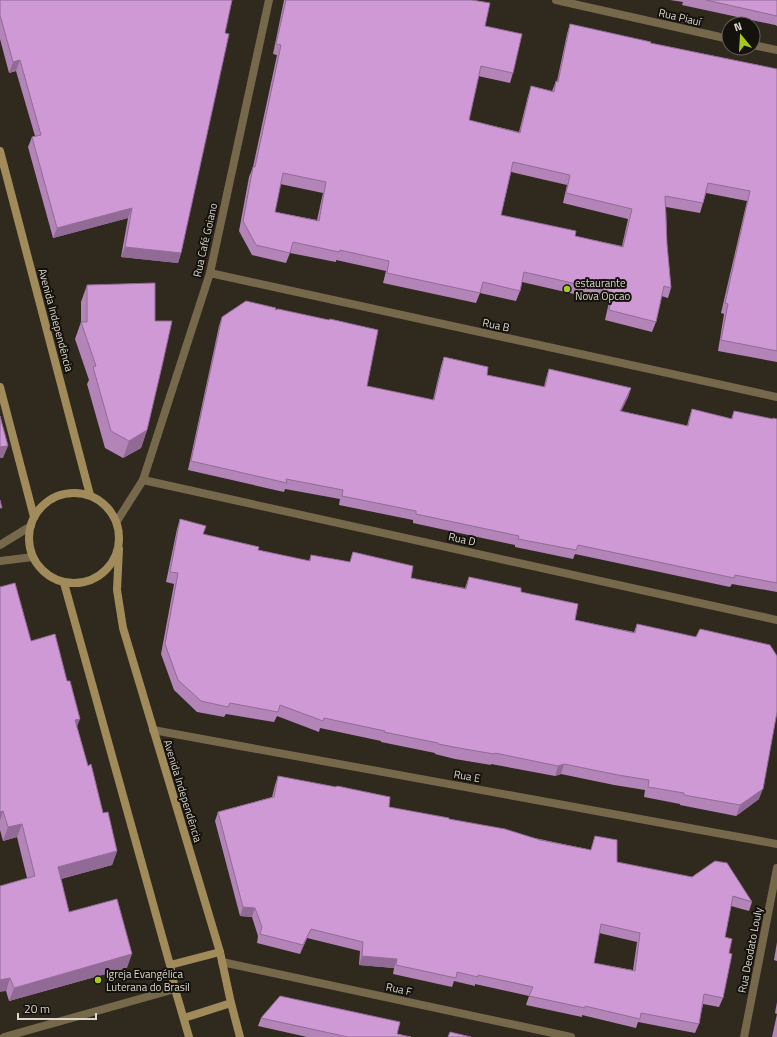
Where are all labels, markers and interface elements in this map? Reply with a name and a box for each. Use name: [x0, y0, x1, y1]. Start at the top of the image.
street label: Rua Piauí: [657, 4, 704, 30]
north arrow: [721, 16, 761, 56]
text: N: [732, 18, 744, 35]
street label: Rua Café Goiano: [189, 201, 221, 279]
street label: Avenida Independência: [35, 267, 78, 374]
place label: estaurante Nova Opcao: [575, 275, 631, 304]
marker: estaurante Nova Opcao: [562, 284, 572, 294]
street label: Rua B: [481, 314, 511, 336]
street label: Rua D: [447, 528, 477, 550]
street label: Avenida Independência: [160, 738, 206, 845]
street label: Rua E: [453, 766, 481, 786]
street label: Rua Deodato Louly: [734, 905, 766, 994]
place label: Igreja Evangélica Luterana do Brasil: [106, 966, 190, 995]
marker: Igreja Evangélica Luterana do Brasil: [93, 975, 103, 985]
street label: Rua F: [384, 978, 414, 1000]
scale bar: [18, 995, 96, 1021]
text: 20 m: [24, 999, 50, 1018]

